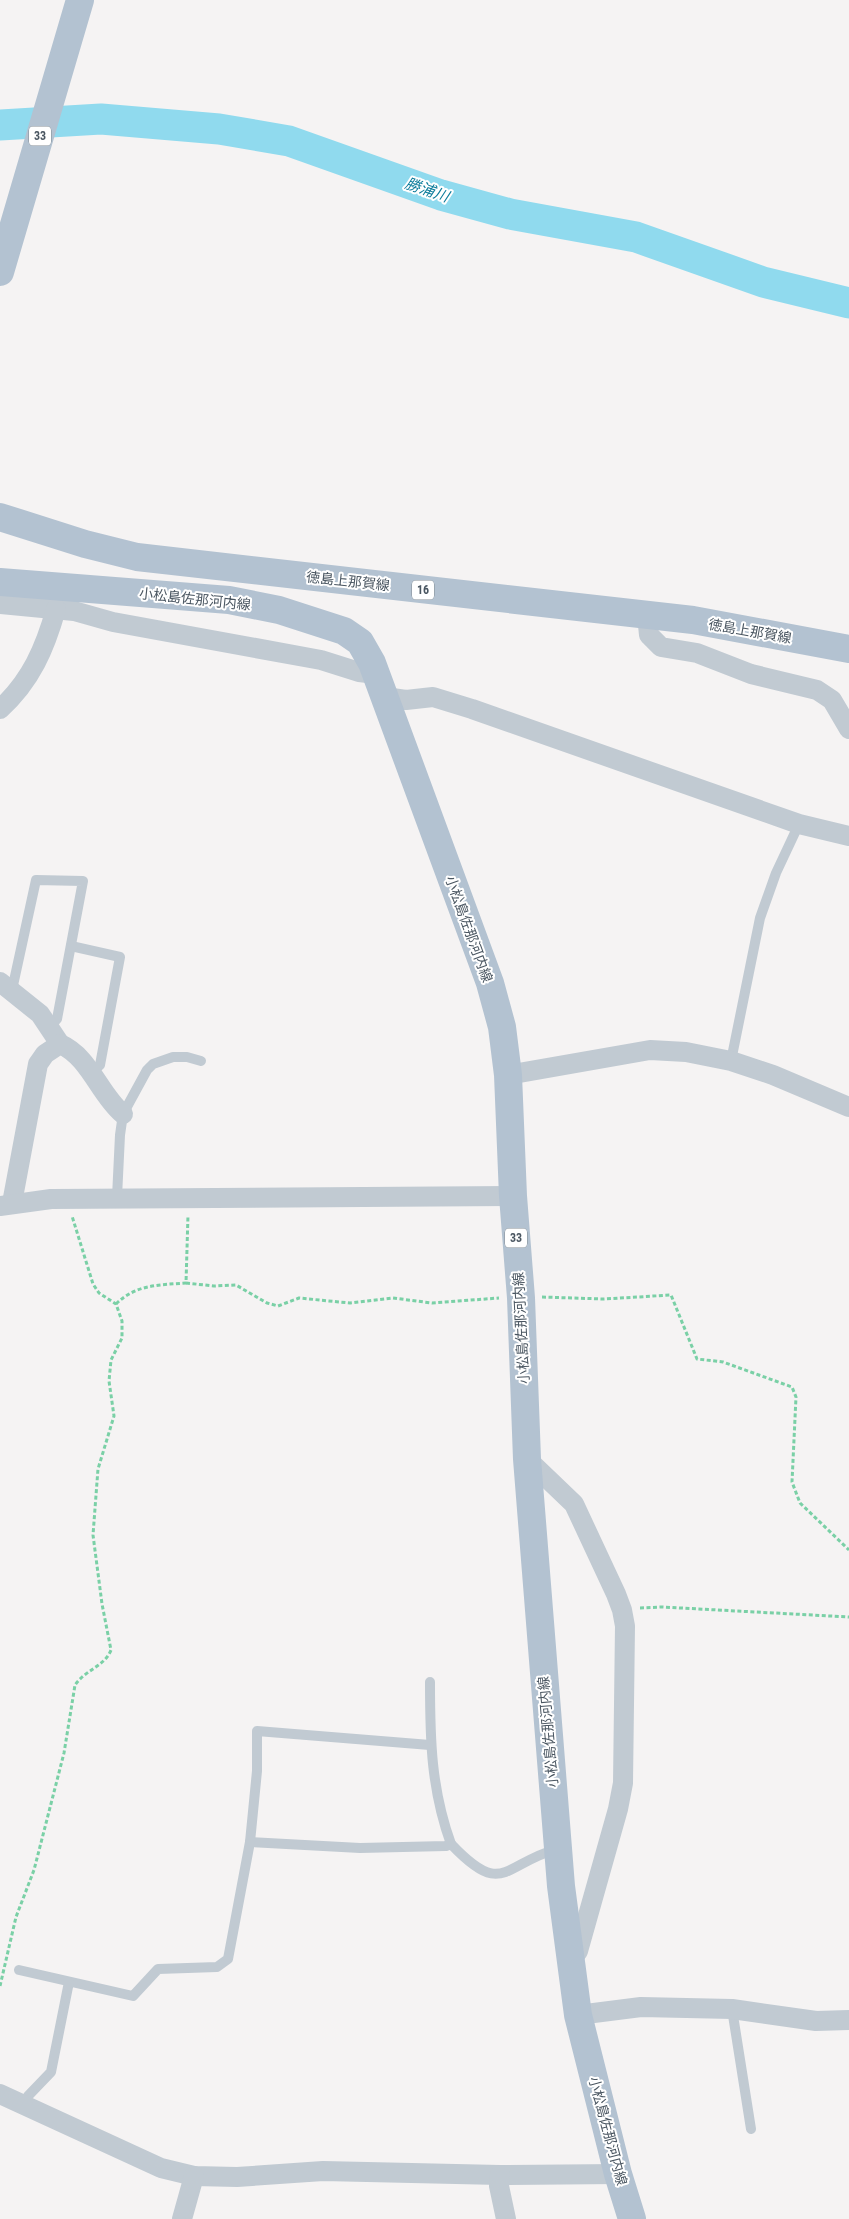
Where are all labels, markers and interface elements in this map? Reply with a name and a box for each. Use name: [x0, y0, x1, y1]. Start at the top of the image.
road number: 33: [29, 126, 51, 146]
water label: 勝浦川: [403, 174, 453, 206]
street label: 徳島上那賀線: [305, 569, 391, 593]
road number: 16: [412, 580, 434, 600]
street label: 小松島佐那河内線: [138, 585, 252, 613]
street label: 徳島上那賀線: [707, 616, 793, 646]
street label: 小松島佐那河内線: [442, 874, 496, 984]
road number: 33: [505, 1228, 527, 1248]
street label: 小松島佐那河内線: [510, 1272, 532, 1384]
street label: 小松島佐那河内線: [535, 1676, 561, 1788]
street label: 小松島佐那河内線: [586, 2075, 630, 2187]

